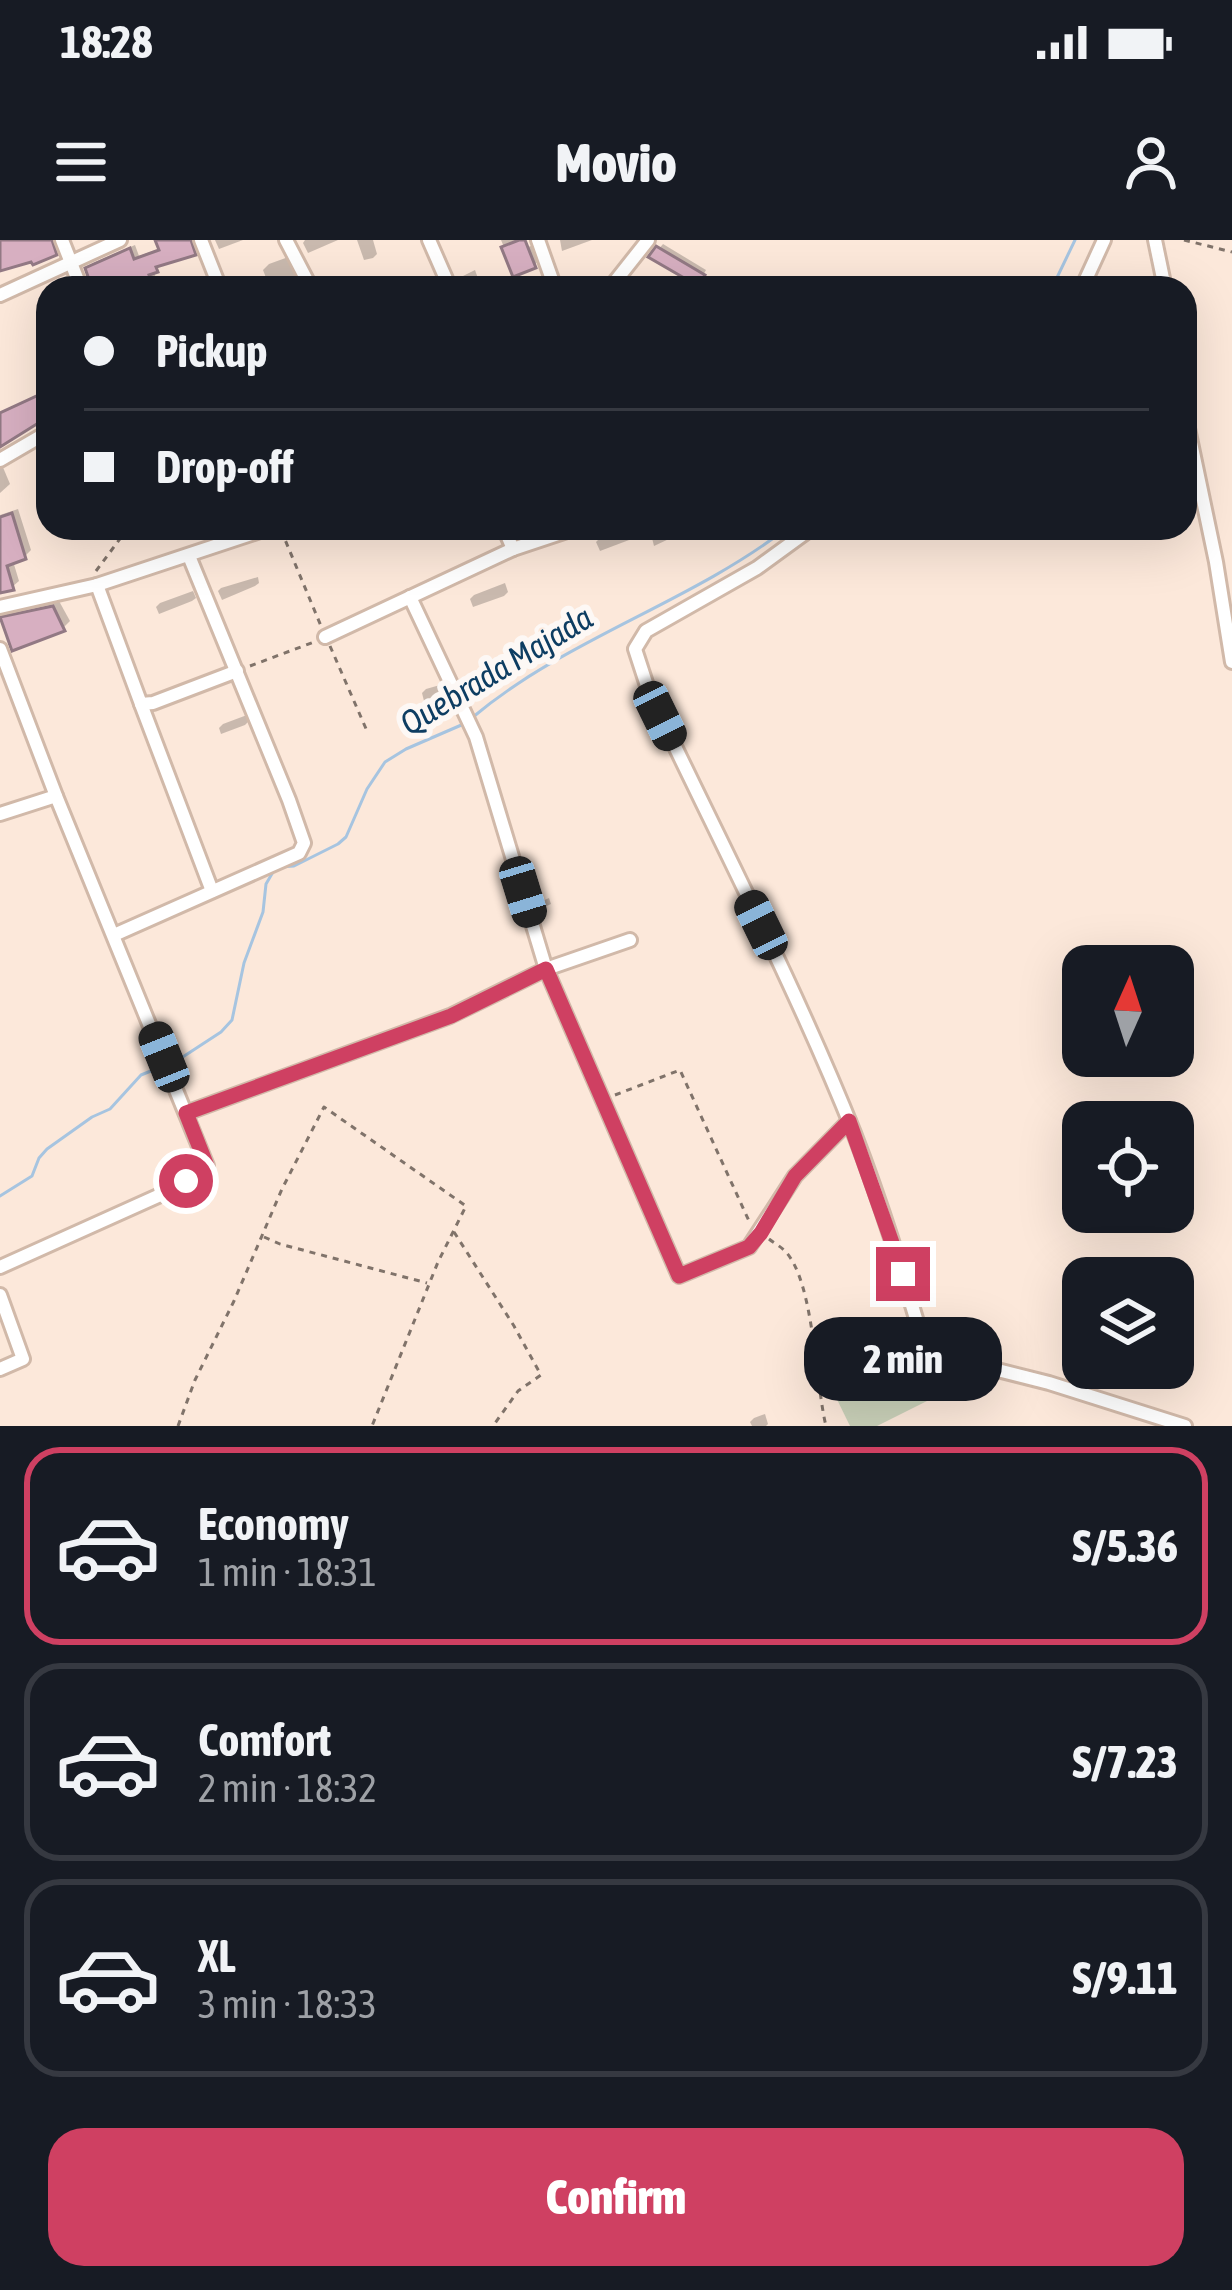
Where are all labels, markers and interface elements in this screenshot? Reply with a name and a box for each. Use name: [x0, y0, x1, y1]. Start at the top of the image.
text: 18:28: [60, 16, 153, 68]
icon: menu: [48, 129, 114, 195]
icon: person: [1118, 129, 1184, 195]
text: Movio: [555, 132, 677, 193]
text: Pickup: [156, 325, 267, 377]
text: Drop-off: [156, 441, 294, 493]
water label: Quebrada Majada: [393, 598, 599, 742]
car: [628, 676, 692, 756]
car: [495, 852, 551, 932]
car: [729, 885, 793, 965]
north arrow: [1062, 945, 1194, 1077]
map controls: [1062, 945, 1194, 1389]
car: [134, 1017, 194, 1097]
button: locate: [1062, 1101, 1194, 1233]
route start: [159, 1154, 213, 1208]
route end: [876, 1247, 930, 1301]
button: layers: [1062, 1257, 1194, 1389]
callout: 2 min: [804, 1316, 1002, 1400]
text: 2 min: [863, 1337, 943, 1381]
icon: car: [54, 1492, 162, 1600]
text: Economy: [198, 1498, 349, 1550]
text: S/5.36: [1072, 1520, 1178, 1572]
text: 1 min · 18:31: [198, 1550, 377, 1594]
icon: car: [54, 1708, 162, 1816]
text: Comfort: [198, 1714, 331, 1766]
text: S/7.23: [1072, 1736, 1178, 1788]
text: 2 min · 18:32: [198, 1766, 377, 1810]
icon: car: [54, 1924, 162, 2032]
text: XL: [198, 1930, 236, 1982]
text: S/9.11: [1072, 1952, 1178, 2004]
text: 3 min · 18:33: [198, 1982, 377, 2026]
button: Confirm: [48, 2128, 1184, 2266]

